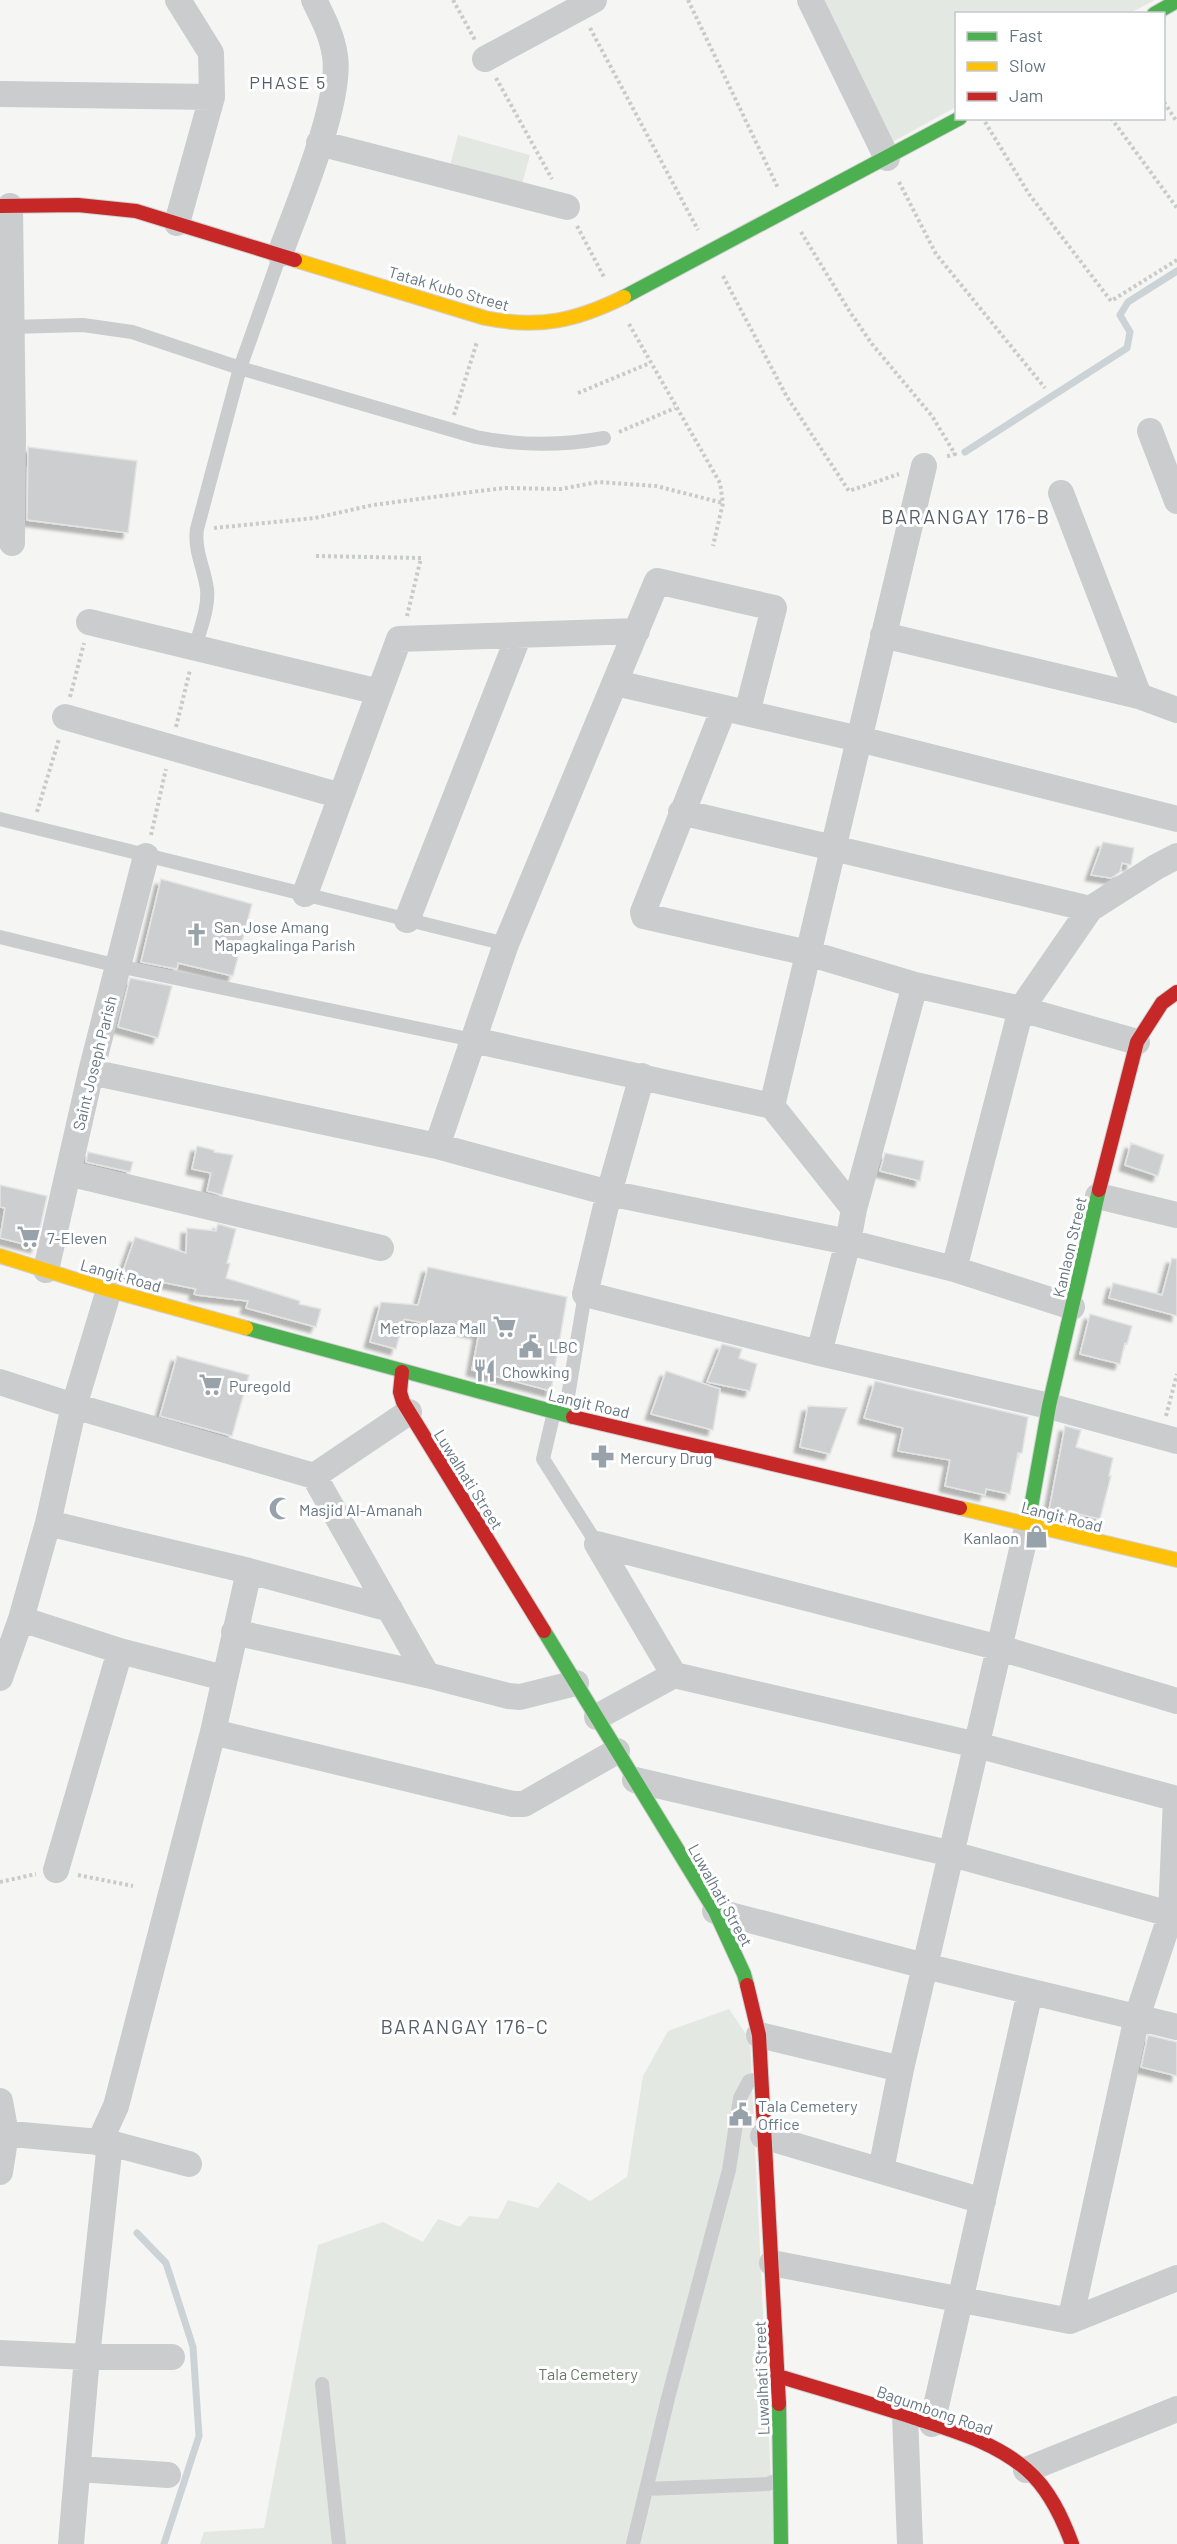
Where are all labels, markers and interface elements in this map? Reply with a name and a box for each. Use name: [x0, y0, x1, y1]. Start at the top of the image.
legend: [955, 12, 1165, 120]
text: Fast: [1009, 24, 1043, 46]
text: Slow: [1009, 54, 1046, 76]
district label: PHASE 5: [249, 71, 327, 93]
text: Jam: [1009, 84, 1043, 106]
street label: Tatak Kubo Street: [386, 262, 512, 314]
district label: BARANGAY 176-B: [881, 504, 1051, 528]
place label: San Jose Amang Mapagkalinga Parish: [214, 917, 355, 954]
church icon: San Jose Amang Mapagkalinga Parish: [183, 922, 209, 948]
street label: Saint Joseph Parish: [68, 994, 120, 1132]
street label: Kanlaon Street: [1048, 1195, 1090, 1299]
supermarket icon: 7-Eleven: [16, 1224, 42, 1250]
place label: 7-Eleven: [47, 1228, 107, 1247]
street label: Langit Road: [79, 1254, 163, 1296]
supermarket icon: Metroplaza Mall: [491, 1314, 517, 1340]
place label: Metroplaza Mall: [380, 1318, 486, 1337]
public building icon: LBC: [518, 1333, 544, 1359]
place label: LBC: [549, 1337, 578, 1356]
restaurant icon: Chowking: [471, 1358, 497, 1384]
place label: Chowking: [502, 1362, 569, 1381]
supermarket icon: Puregold: [198, 1372, 224, 1398]
place label: Puregold: [229, 1376, 291, 1395]
street label: Langit Road: [546, 1384, 632, 1422]
street label: Luwalhati Street: [431, 1425, 507, 1533]
pharmacy icon: Mercury Drug: [589, 1444, 615, 1470]
place label: Mercury Drug: [620, 1448, 712, 1467]
mosque icon: Masjid Al-Amanah: [268, 1496, 294, 1522]
street label: Langit Road: [1019, 1497, 1105, 1535]
place label: Masjid Al-Amanah: [299, 1500, 423, 1519]
shop icon: Kanlaon: [1024, 1524, 1050, 1550]
place label: Kanlaon: [963, 1528, 1019, 1547]
street label: Luwalhati Street: [685, 1840, 757, 1950]
district label: BARANGAY 176-C: [381, 2014, 549, 2038]
place label: Tala Cemetery Office: [758, 2096, 858, 2133]
public building icon: Tala Cemetery Office: [727, 2101, 753, 2127]
street label: Luwalhati Street: [750, 2320, 772, 2436]
park label: Tala Cemetery: [538, 2364, 638, 2383]
street label: Bagumbong Road: [874, 2381, 996, 2439]

